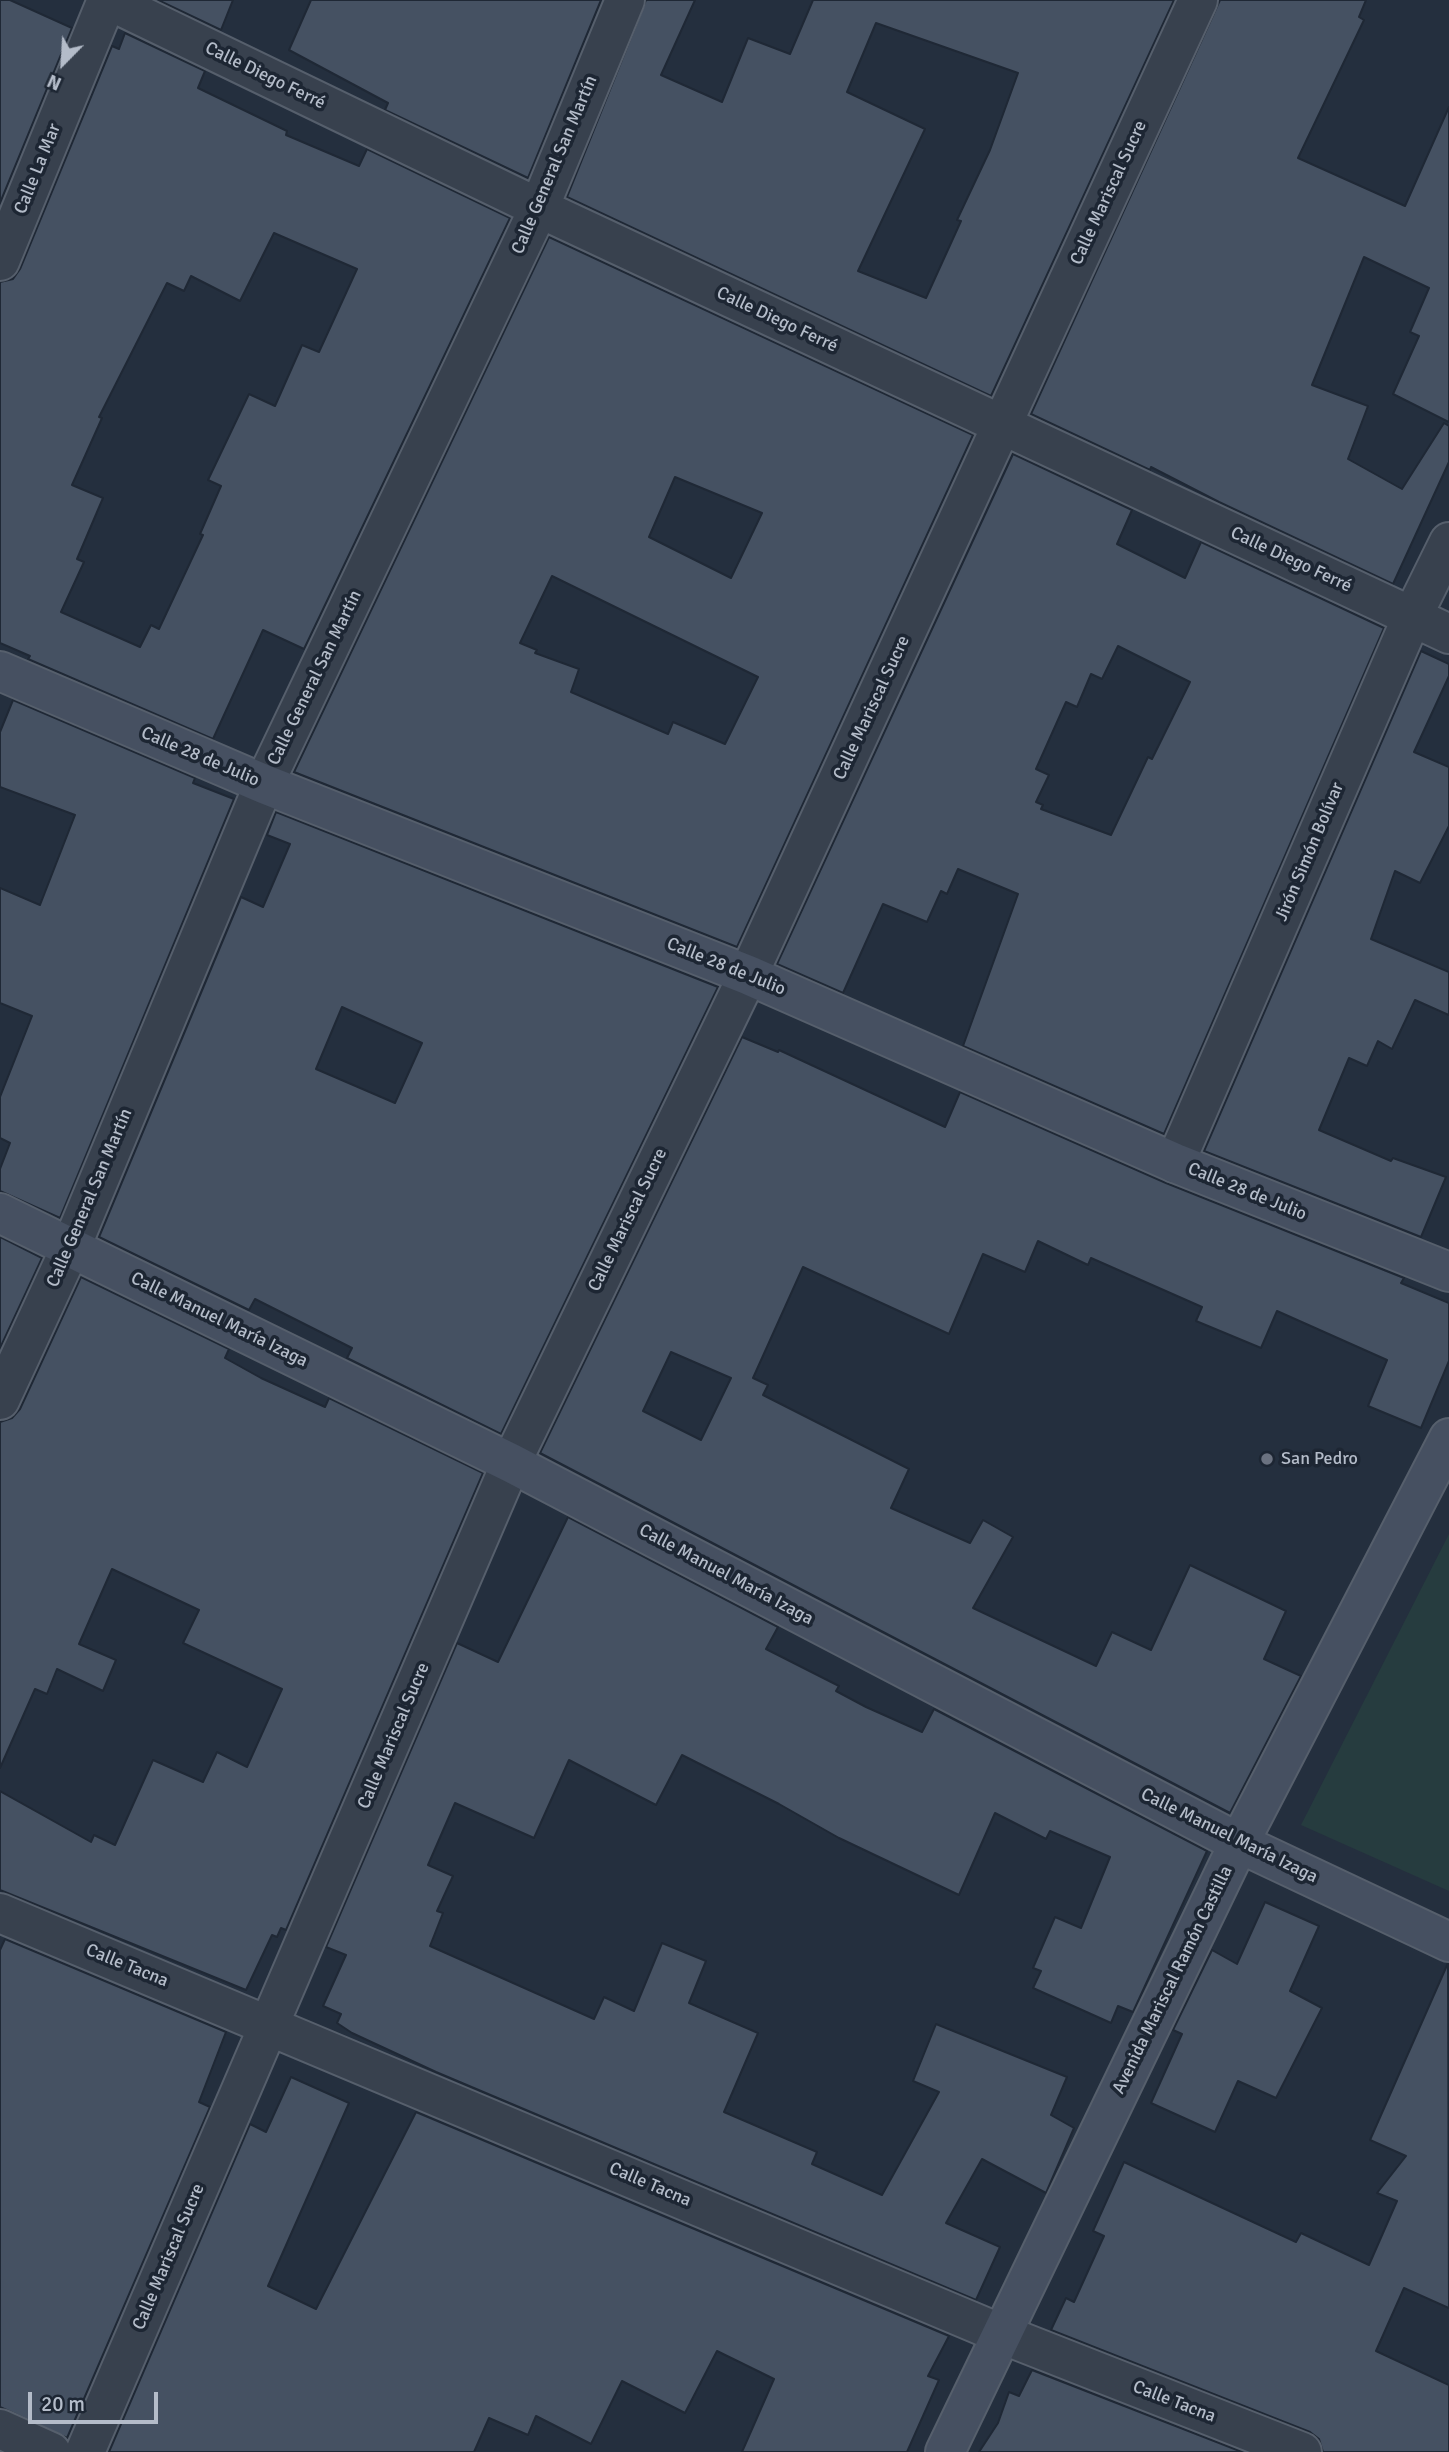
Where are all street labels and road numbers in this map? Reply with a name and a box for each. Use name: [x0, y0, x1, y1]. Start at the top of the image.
street label: Calle Diego Ferré: [201, 38, 329, 114]
street label: Calle General San Martín: [508, 72, 602, 258]
street label: Calle Mariscal Sucre: [1066, 117, 1152, 269]
street label: Calle La Mar: [10, 121, 66, 217]
street label: Calle Diego Ferré: [713, 282, 841, 358]
street label: Calle Diego Ferré: [1227, 522, 1355, 598]
street label: Calle General San Martín: [263, 587, 367, 769]
street label: Calle Mariscal Sucre: [829, 632, 915, 784]
street label: Calle 28 de Julio: [138, 722, 262, 792]
street label: Jirón Simón Bolívar: [1271, 779, 1349, 925]
street label: Calle 28 de Julio: [663, 933, 789, 1001]
street label: Calle General San Martín: [43, 1105, 137, 1291]
street label: Calle Mariscal Sucre: [584, 1145, 672, 1295]
street label: Calle 28 de Julio: [1184, 1158, 1310, 1226]
street label: Calle Manuel María Izaga: [127, 1268, 311, 1372]
street label: Calle Manuel María Izaga: [635, 1520, 817, 1630]
street label: Calle Mariscal Sucre: [353, 1660, 435, 1812]
street label: Calle Manuel María Izaga: [1137, 1784, 1321, 1888]
street label: Avenida Mariscal Ramón Castilla: [1108, 1862, 1238, 2098]
street label: Calle Tacna: [83, 1940, 171, 1992]
street label: Calle Tacna: [606, 2158, 694, 2212]
street label: Calle Mariscal Sucre: [128, 2181, 210, 2333]
street label: Calle Tacna: [1129, 2376, 1219, 2428]

